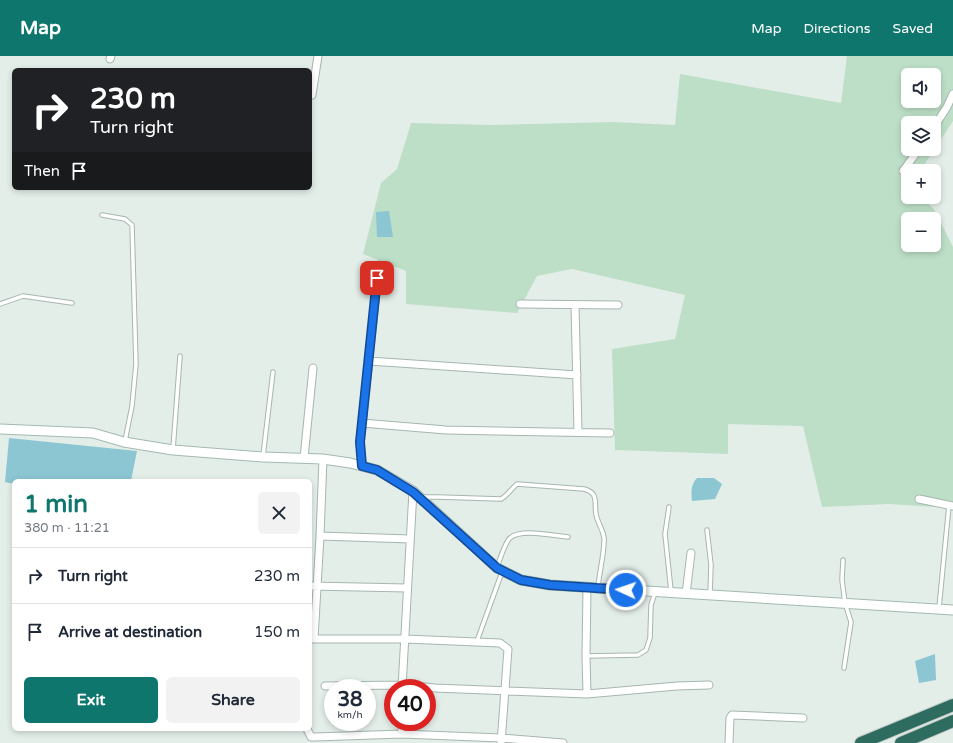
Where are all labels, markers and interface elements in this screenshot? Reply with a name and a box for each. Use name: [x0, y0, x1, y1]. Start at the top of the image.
text: Map: [20, 17, 61, 39]
text: Map: [751, 20, 782, 37]
text: Directions: [804, 20, 871, 37]
text: Saved: [893, 20, 933, 37]
map controls: [901, 68, 941, 252]
button: sound: [901, 68, 941, 108]
text: 230 m: [90, 82, 176, 116]
icon: right: [24, 84, 76, 136]
text: Turn right: [90, 116, 174, 138]
button: layers: [901, 116, 941, 156]
icon: arrive: [68, 160, 90, 182]
text: Then: [24, 162, 60, 180]
button: +: [901, 164, 941, 204]
button: −: [901, 212, 941, 252]
pin: [360, 261, 394, 295]
icon: arrive: [366, 267, 388, 289]
text: 1 min: [24, 490, 88, 519]
button: close: [258, 492, 300, 534]
text: 380 m · 11:21: [24, 520, 110, 536]
icon: right: [24, 565, 46, 587]
text: Turn right: [58, 567, 128, 585]
text: 230 m: [254, 567, 300, 585]
position arrow: [605, 569, 647, 611]
icon: arrive: [24, 621, 46, 643]
text: Arrive at destination: [58, 623, 202, 641]
text: 150 m: [254, 623, 300, 641]
button: Exit: [24, 677, 158, 723]
button: Share: [166, 677, 300, 723]
speed limit sign: 40: [384, 679, 436, 731]
text: 38: [337, 688, 363, 712]
text: km/h: [337, 709, 363, 721]

